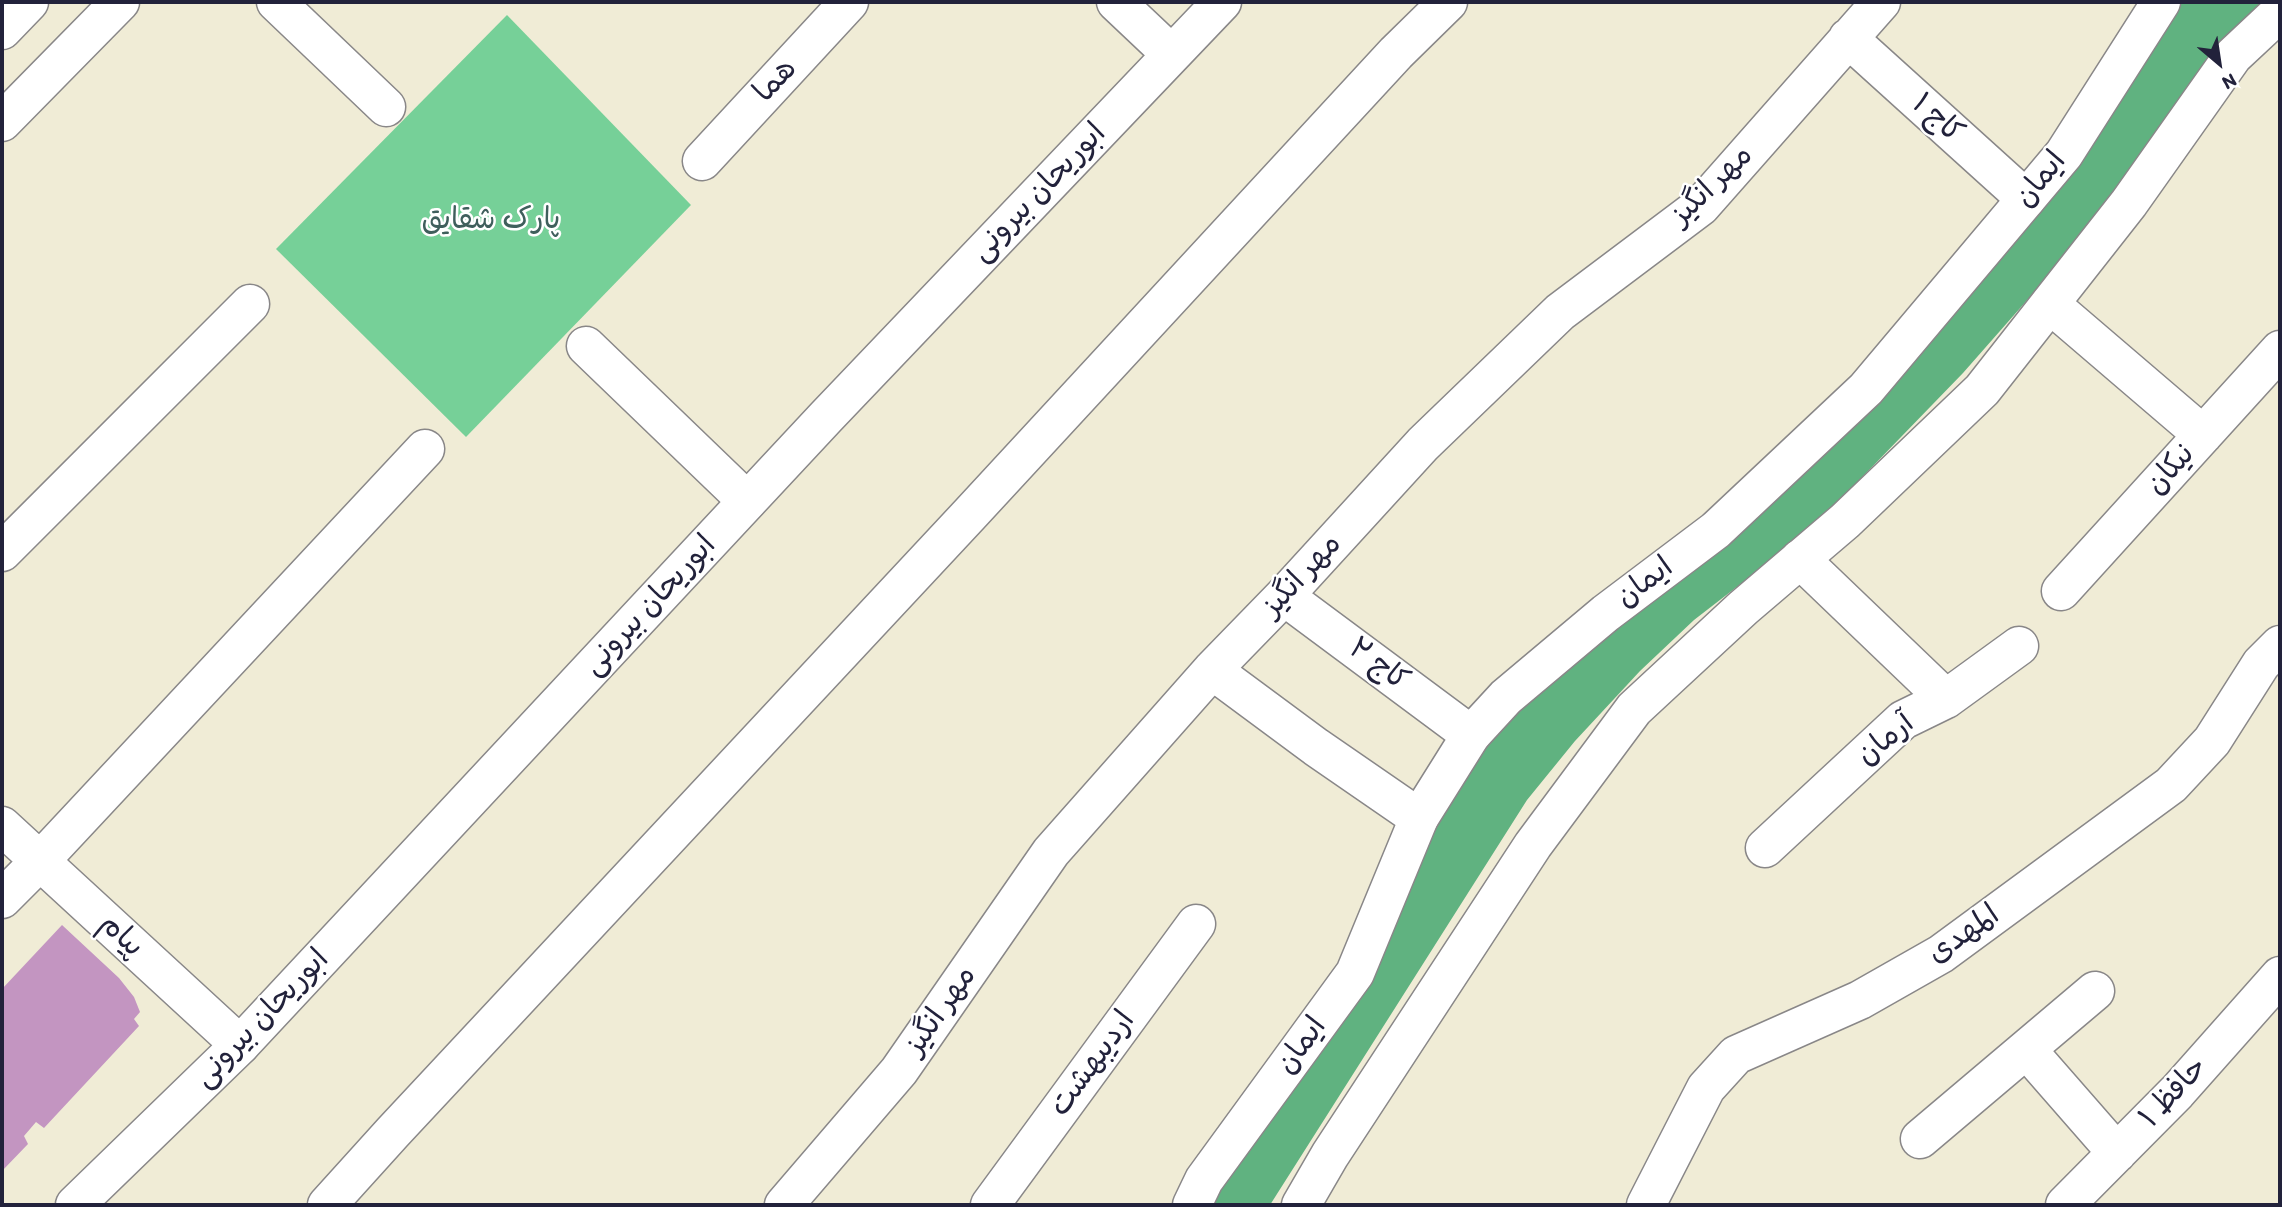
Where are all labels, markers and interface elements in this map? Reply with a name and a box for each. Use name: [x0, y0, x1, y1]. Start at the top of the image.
north arrow: [2184, 28, 2254, 98]
street label: هما: [747, 52, 805, 110]
text: N: [2218, 69, 2241, 95]
street label: کاج ۱: [1904, 87, 1970, 151]
street label: ابوریحان بیرونی: [964, 116, 1114, 270]
street label: مهر انگیز: [1663, 138, 1761, 234]
street label: ایمان: [2007, 145, 2075, 215]
park label: پارک شقایق: [422, 202, 560, 238]
street label: نیکان: [2139, 437, 2203, 503]
street label: مهر انگیز: [1254, 527, 1350, 625]
street label: ابوریحان بیرونی: [576, 528, 724, 684]
street label: ایمان: [1609, 550, 1681, 616]
street label: کاج ۲: [1341, 631, 1415, 699]
street label: آرمان: [1850, 706, 1922, 774]
street label: المهدی: [1921, 898, 2007, 972]
street label: پیام: [91, 907, 151, 965]
street label: ابوریحان بیرونی: [187, 942, 337, 1096]
street label: مهر انگیز: [897, 959, 985, 1063]
street label: اردیبهشت: [1043, 1004, 1143, 1124]
street label: ایمان: [1269, 1010, 1335, 1082]
street label: حافظ ۱: [2132, 1050, 2216, 1136]

